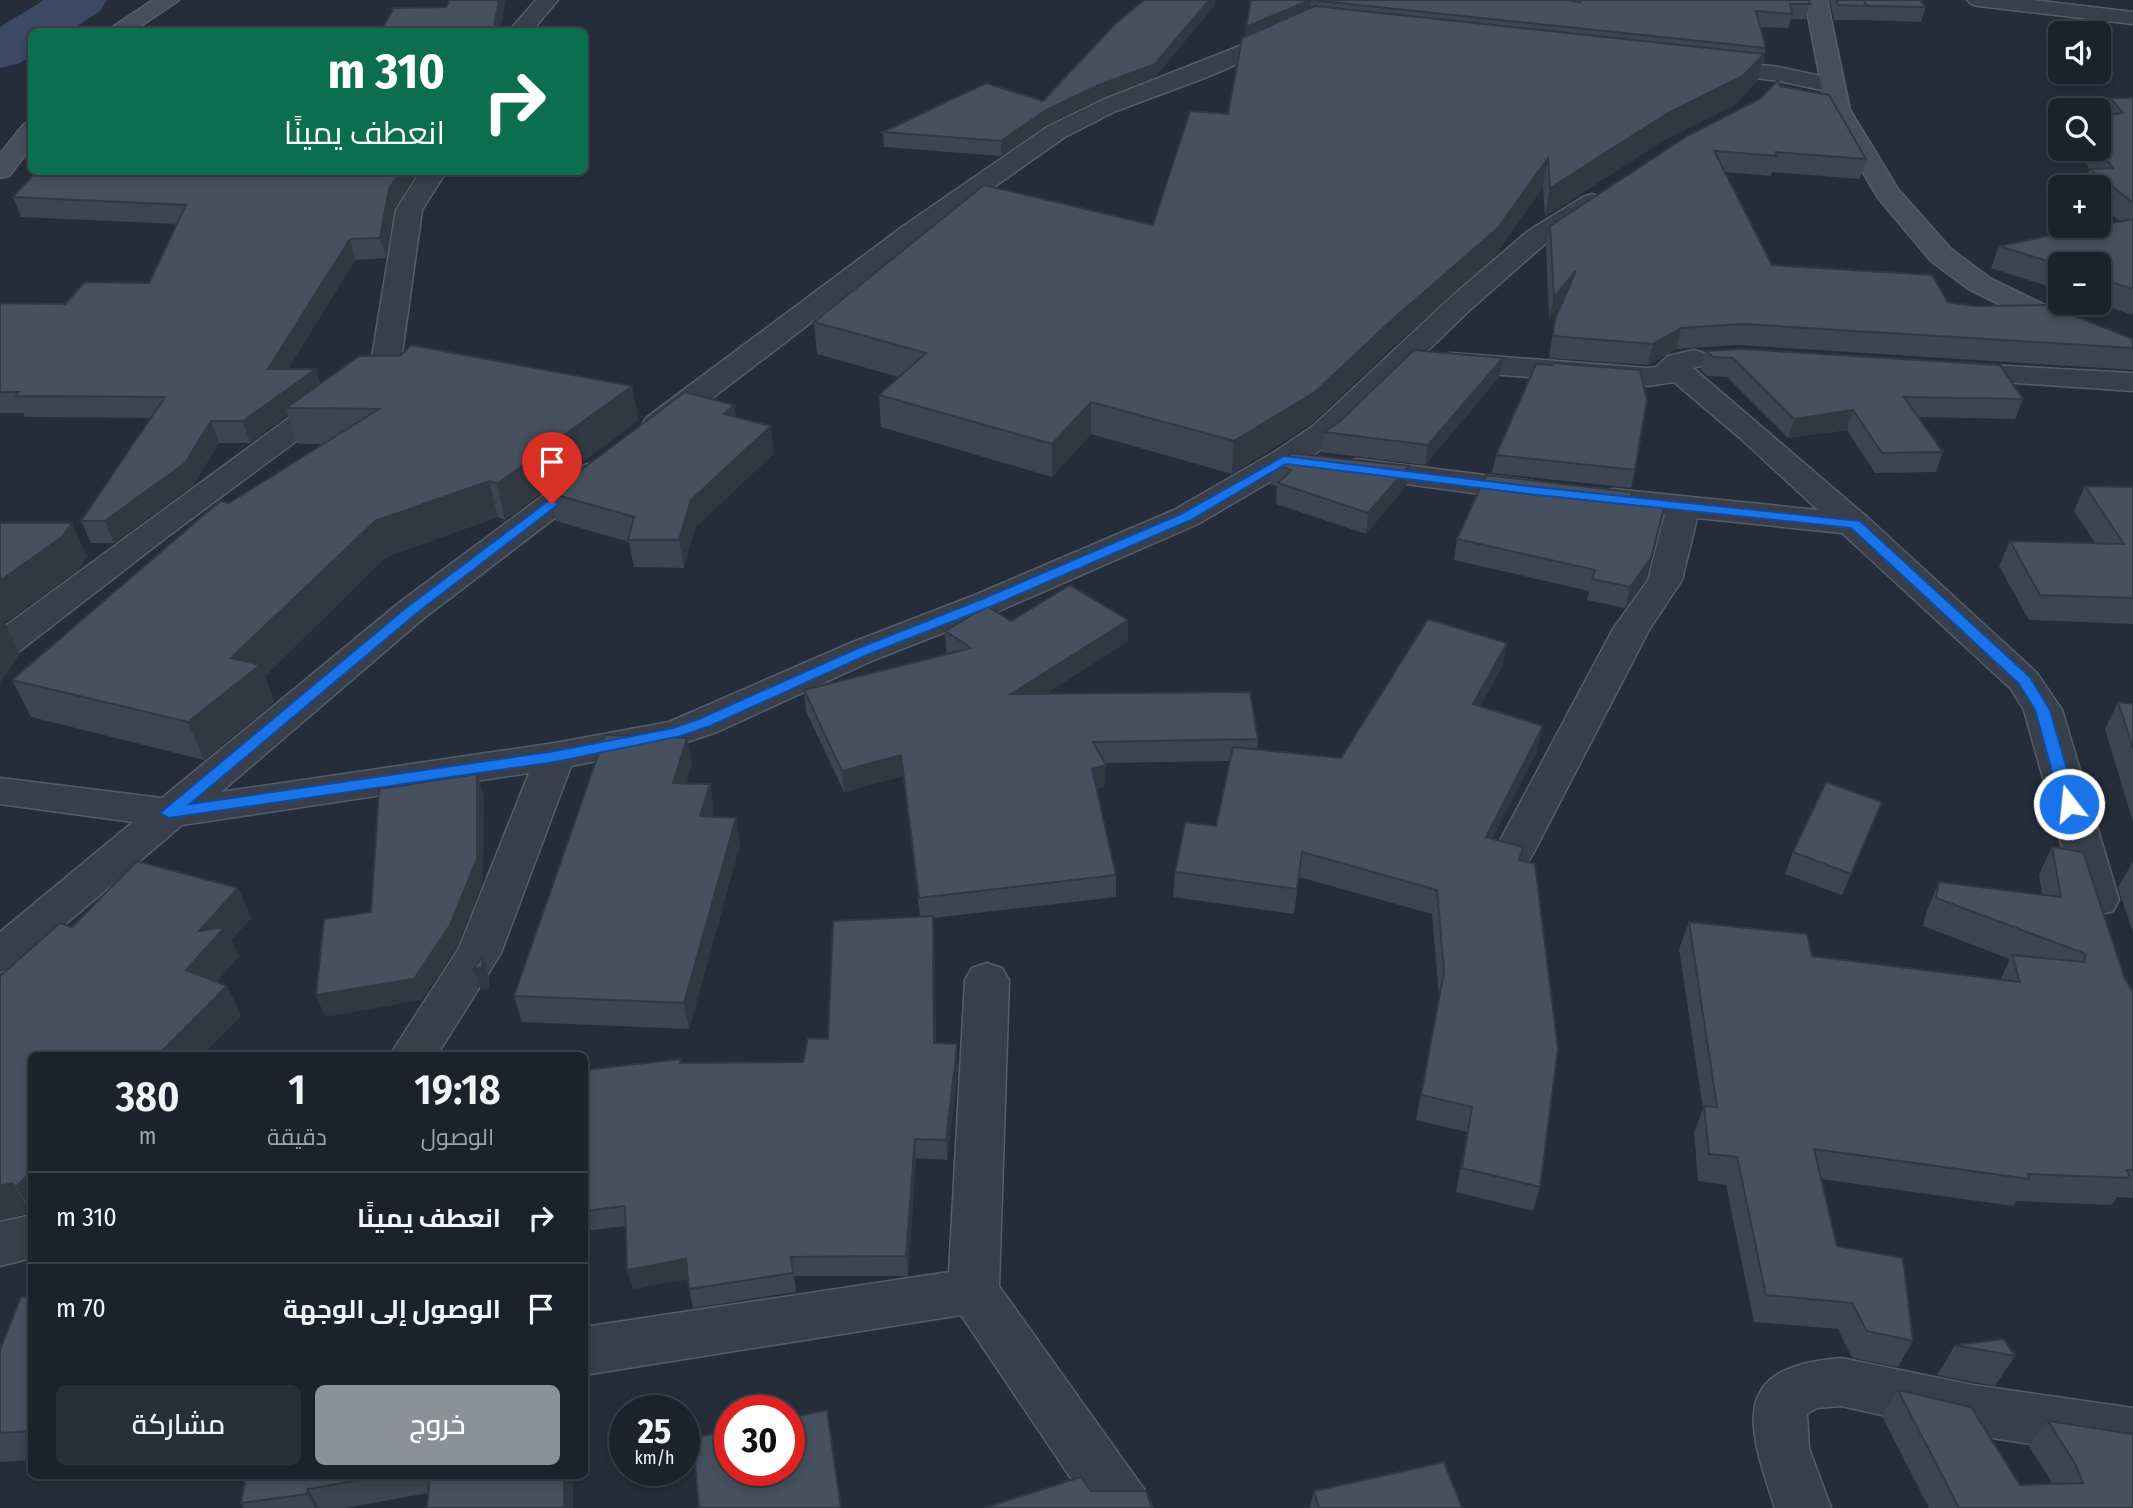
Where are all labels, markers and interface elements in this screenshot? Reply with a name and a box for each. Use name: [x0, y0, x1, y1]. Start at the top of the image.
map controls: [2048, 21, 2111, 315]
button: sound: [2048, 21, 2111, 84]
text: 310 m: [328, 42, 445, 101]
icon: right: [469, 56, 560, 147]
button: search: [2048, 98, 2111, 161]
text: انعطف يمينًا: [284, 114, 445, 152]
button: +: [2048, 175, 2111, 238]
button: −: [2048, 252, 2111, 315]
pin: [522, 432, 582, 504]
icon: arrive: [533, 443, 571, 481]
position arrow: [2032, 767, 2106, 841]
text: 1: [288, 1065, 306, 1115]
text: 19:18: [414, 1065, 501, 1115]
text: 380: [115, 1072, 180, 1122]
text: m: [139, 1122, 156, 1150]
text: دقيقة: [267, 1123, 327, 1151]
text: الوصول: [421, 1123, 494, 1151]
icon: right: [522, 1199, 560, 1237]
text: 310 m: [56, 1202, 117, 1233]
text: انعطف يمينًا: [357, 1203, 501, 1234]
icon: arrive: [522, 1290, 560, 1328]
text: 70 m: [56, 1293, 106, 1324]
text: الوصول إلى الوجهة: [283, 1294, 501, 1325]
button: مشاركة: [56, 1385, 301, 1465]
button: خروج: [315, 1385, 560, 1465]
speed limit sign: 30: [714, 1395, 805, 1486]
text: 25: [638, 1410, 671, 1452]
text: km/h: [634, 1447, 675, 1469]

